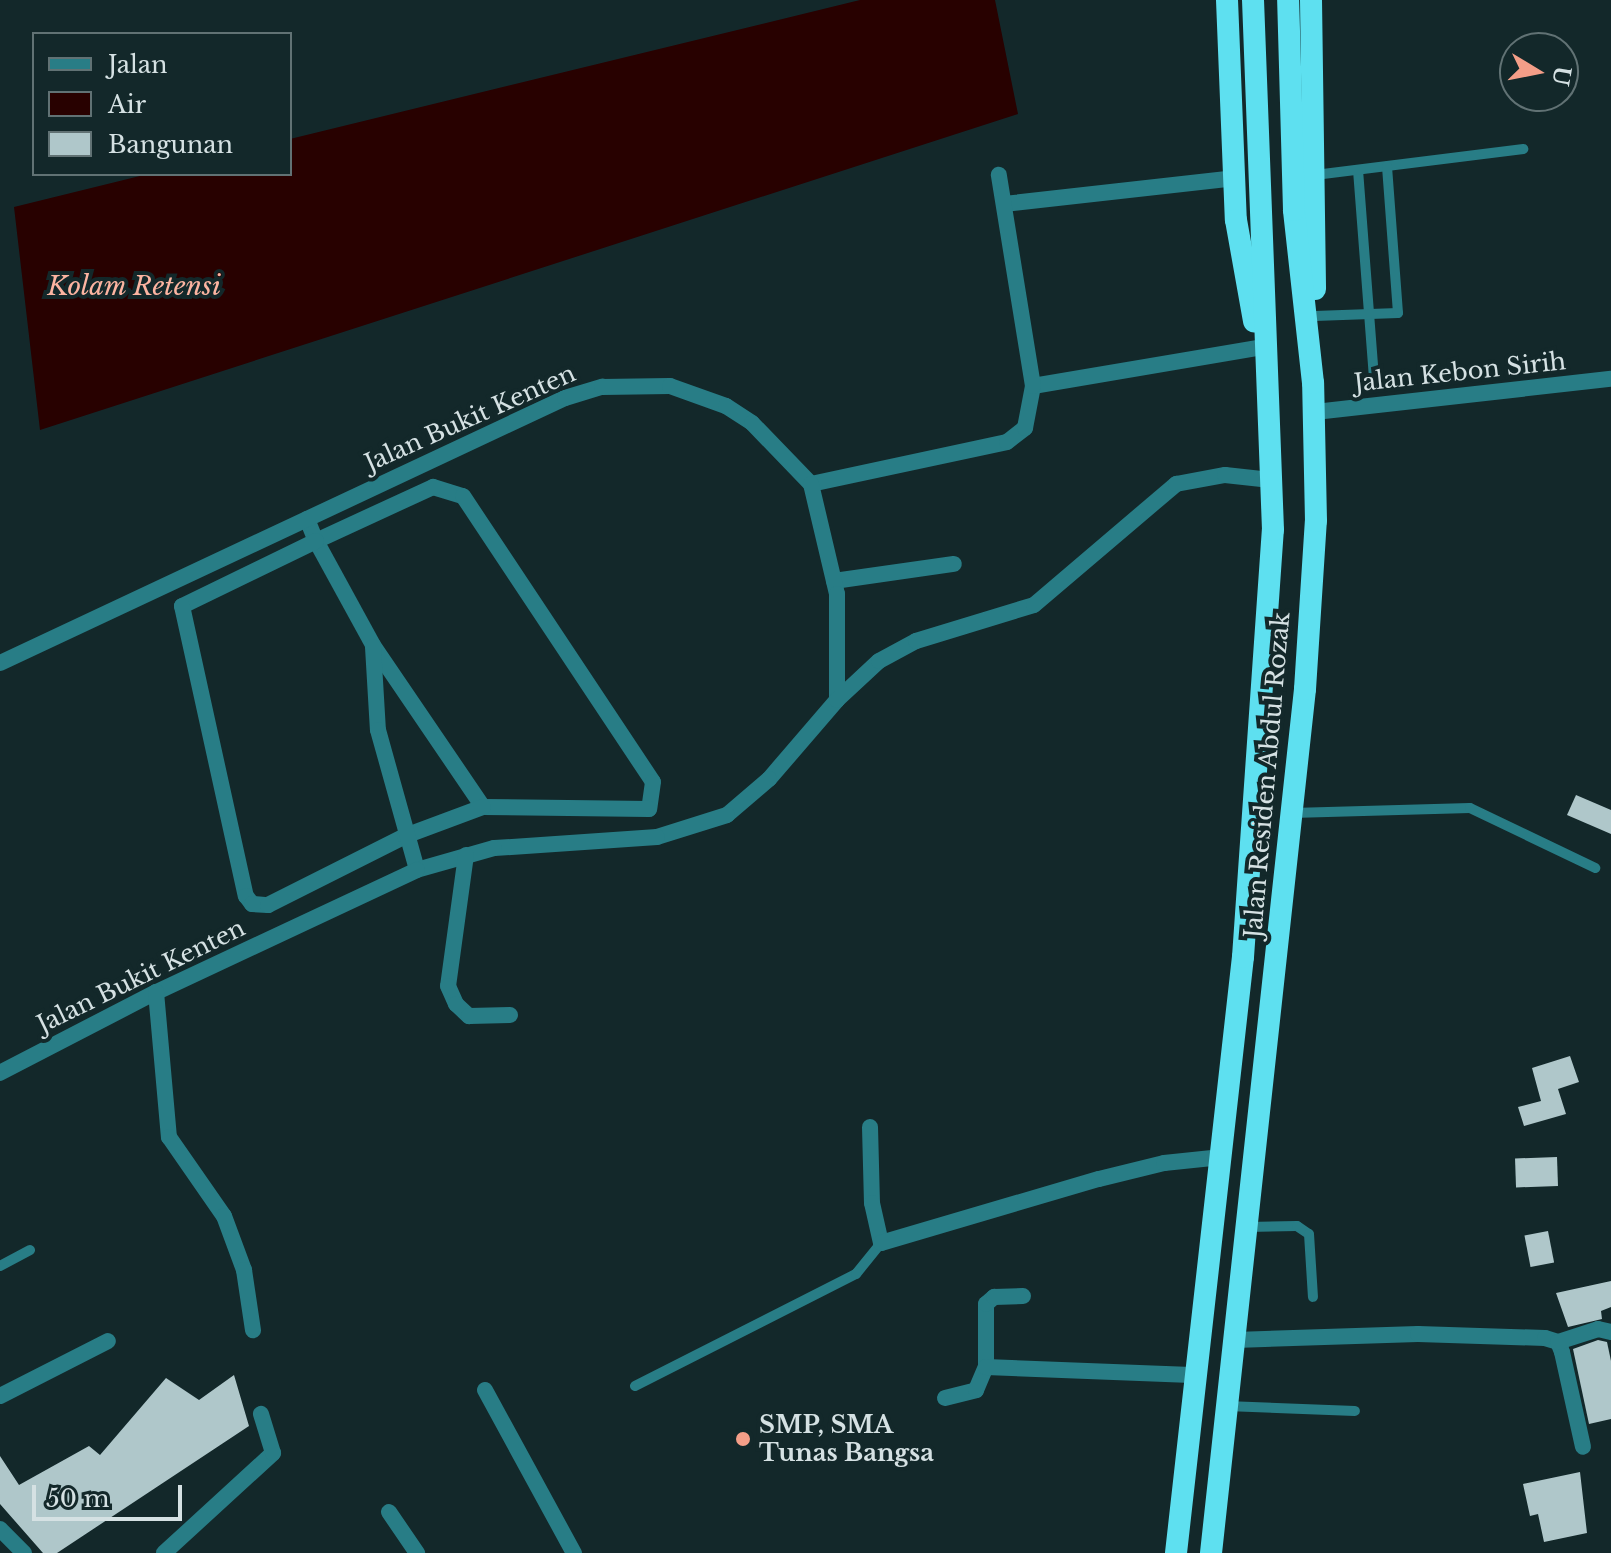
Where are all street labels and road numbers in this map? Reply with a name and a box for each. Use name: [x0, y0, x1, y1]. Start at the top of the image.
street label: Jalan Kebon Sirih: [1353, 347, 1567, 397]
street label: Jalan Bukit Kenten: [360, 359, 580, 477]
street label: Jalan Residen Abdul Rozak: [1238, 610, 1296, 940]
street label: Jalan Bukit Kenten: [32, 913, 250, 1039]

